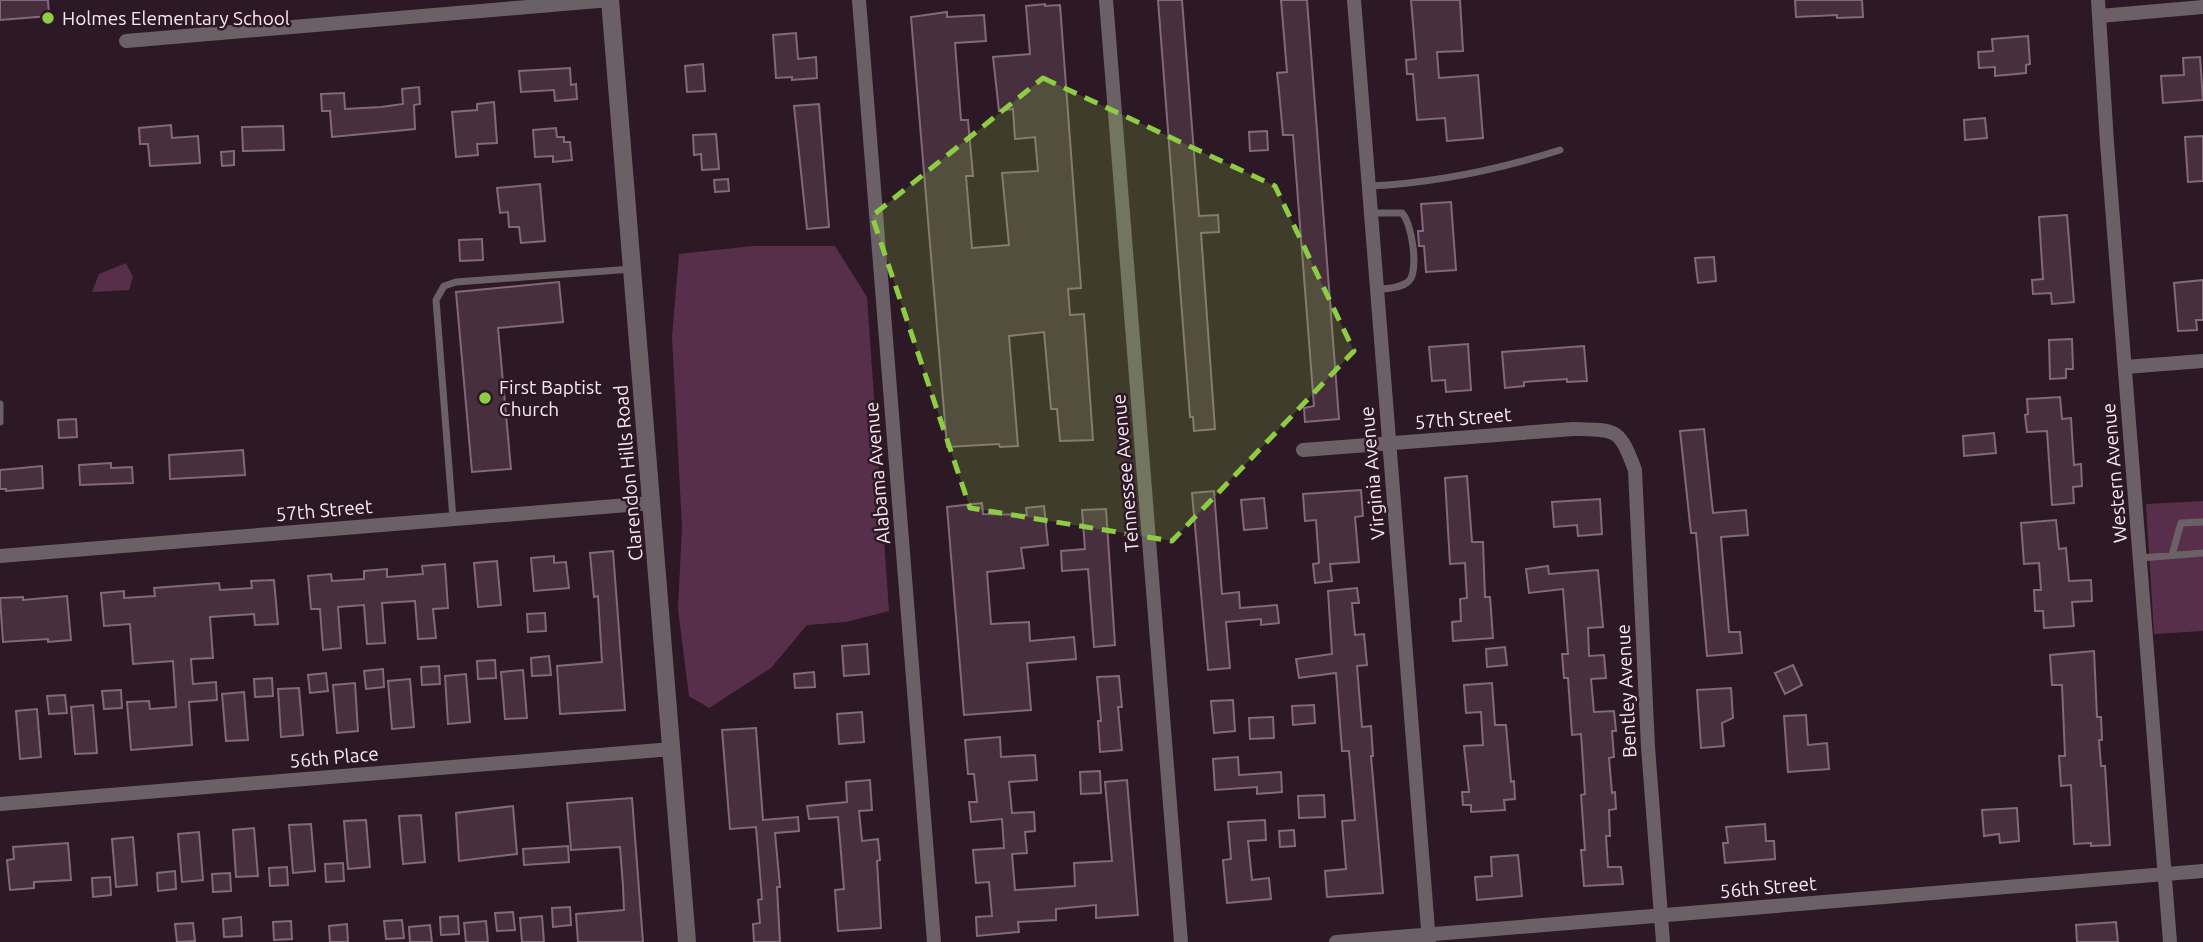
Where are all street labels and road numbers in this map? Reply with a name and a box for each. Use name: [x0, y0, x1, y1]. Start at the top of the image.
street label: Clarendon Hills Road: [609, 384, 647, 562]
street label: Tennessee Avenue: [1107, 393, 1143, 553]
street label: Alabama Avenue: [860, 401, 894, 545]
street label: Western Avenue: [2097, 402, 2131, 544]
street label: 57th Street: [1414, 403, 1513, 433]
street label: Virginia Avenue: [1355, 405, 1389, 541]
street label: 57th Street: [275, 495, 374, 525]
street label: Bentley Avenue: [1612, 624, 1640, 758]
street label: 56th Place: [288, 742, 380, 772]
street label: 56th Street: [1719, 872, 1818, 902]

